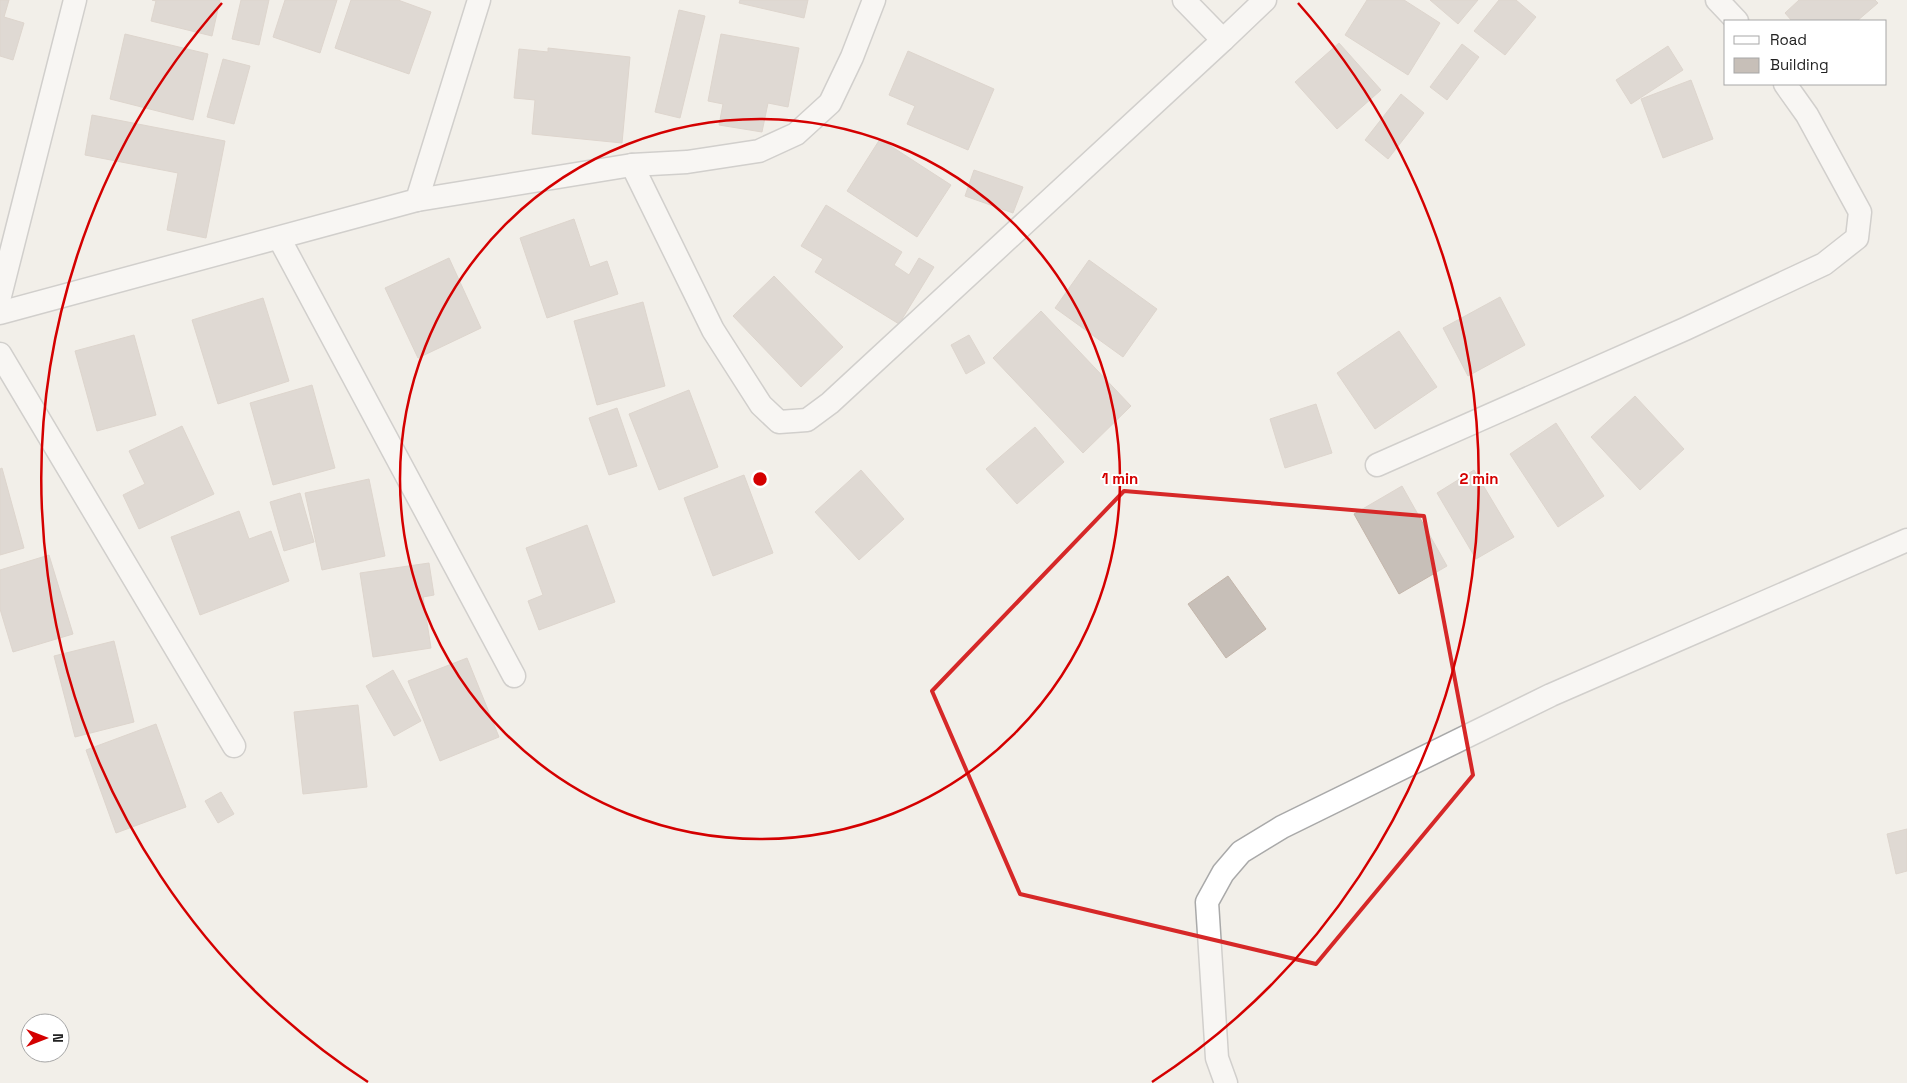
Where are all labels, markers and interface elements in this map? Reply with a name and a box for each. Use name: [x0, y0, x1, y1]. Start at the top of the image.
legend: [1724, 20, 1887, 85]
text: Road: [1770, 30, 1807, 49]
text: Building: [1770, 55, 1829, 74]
text: 1 min: [1102, 469, 1138, 488]
text: 2 min: [1460, 469, 1498, 488]
centre of rings: [751, 470, 769, 488]
north arrow: [20, 1013, 70, 1063]
text: N: [49, 1033, 67, 1043]

